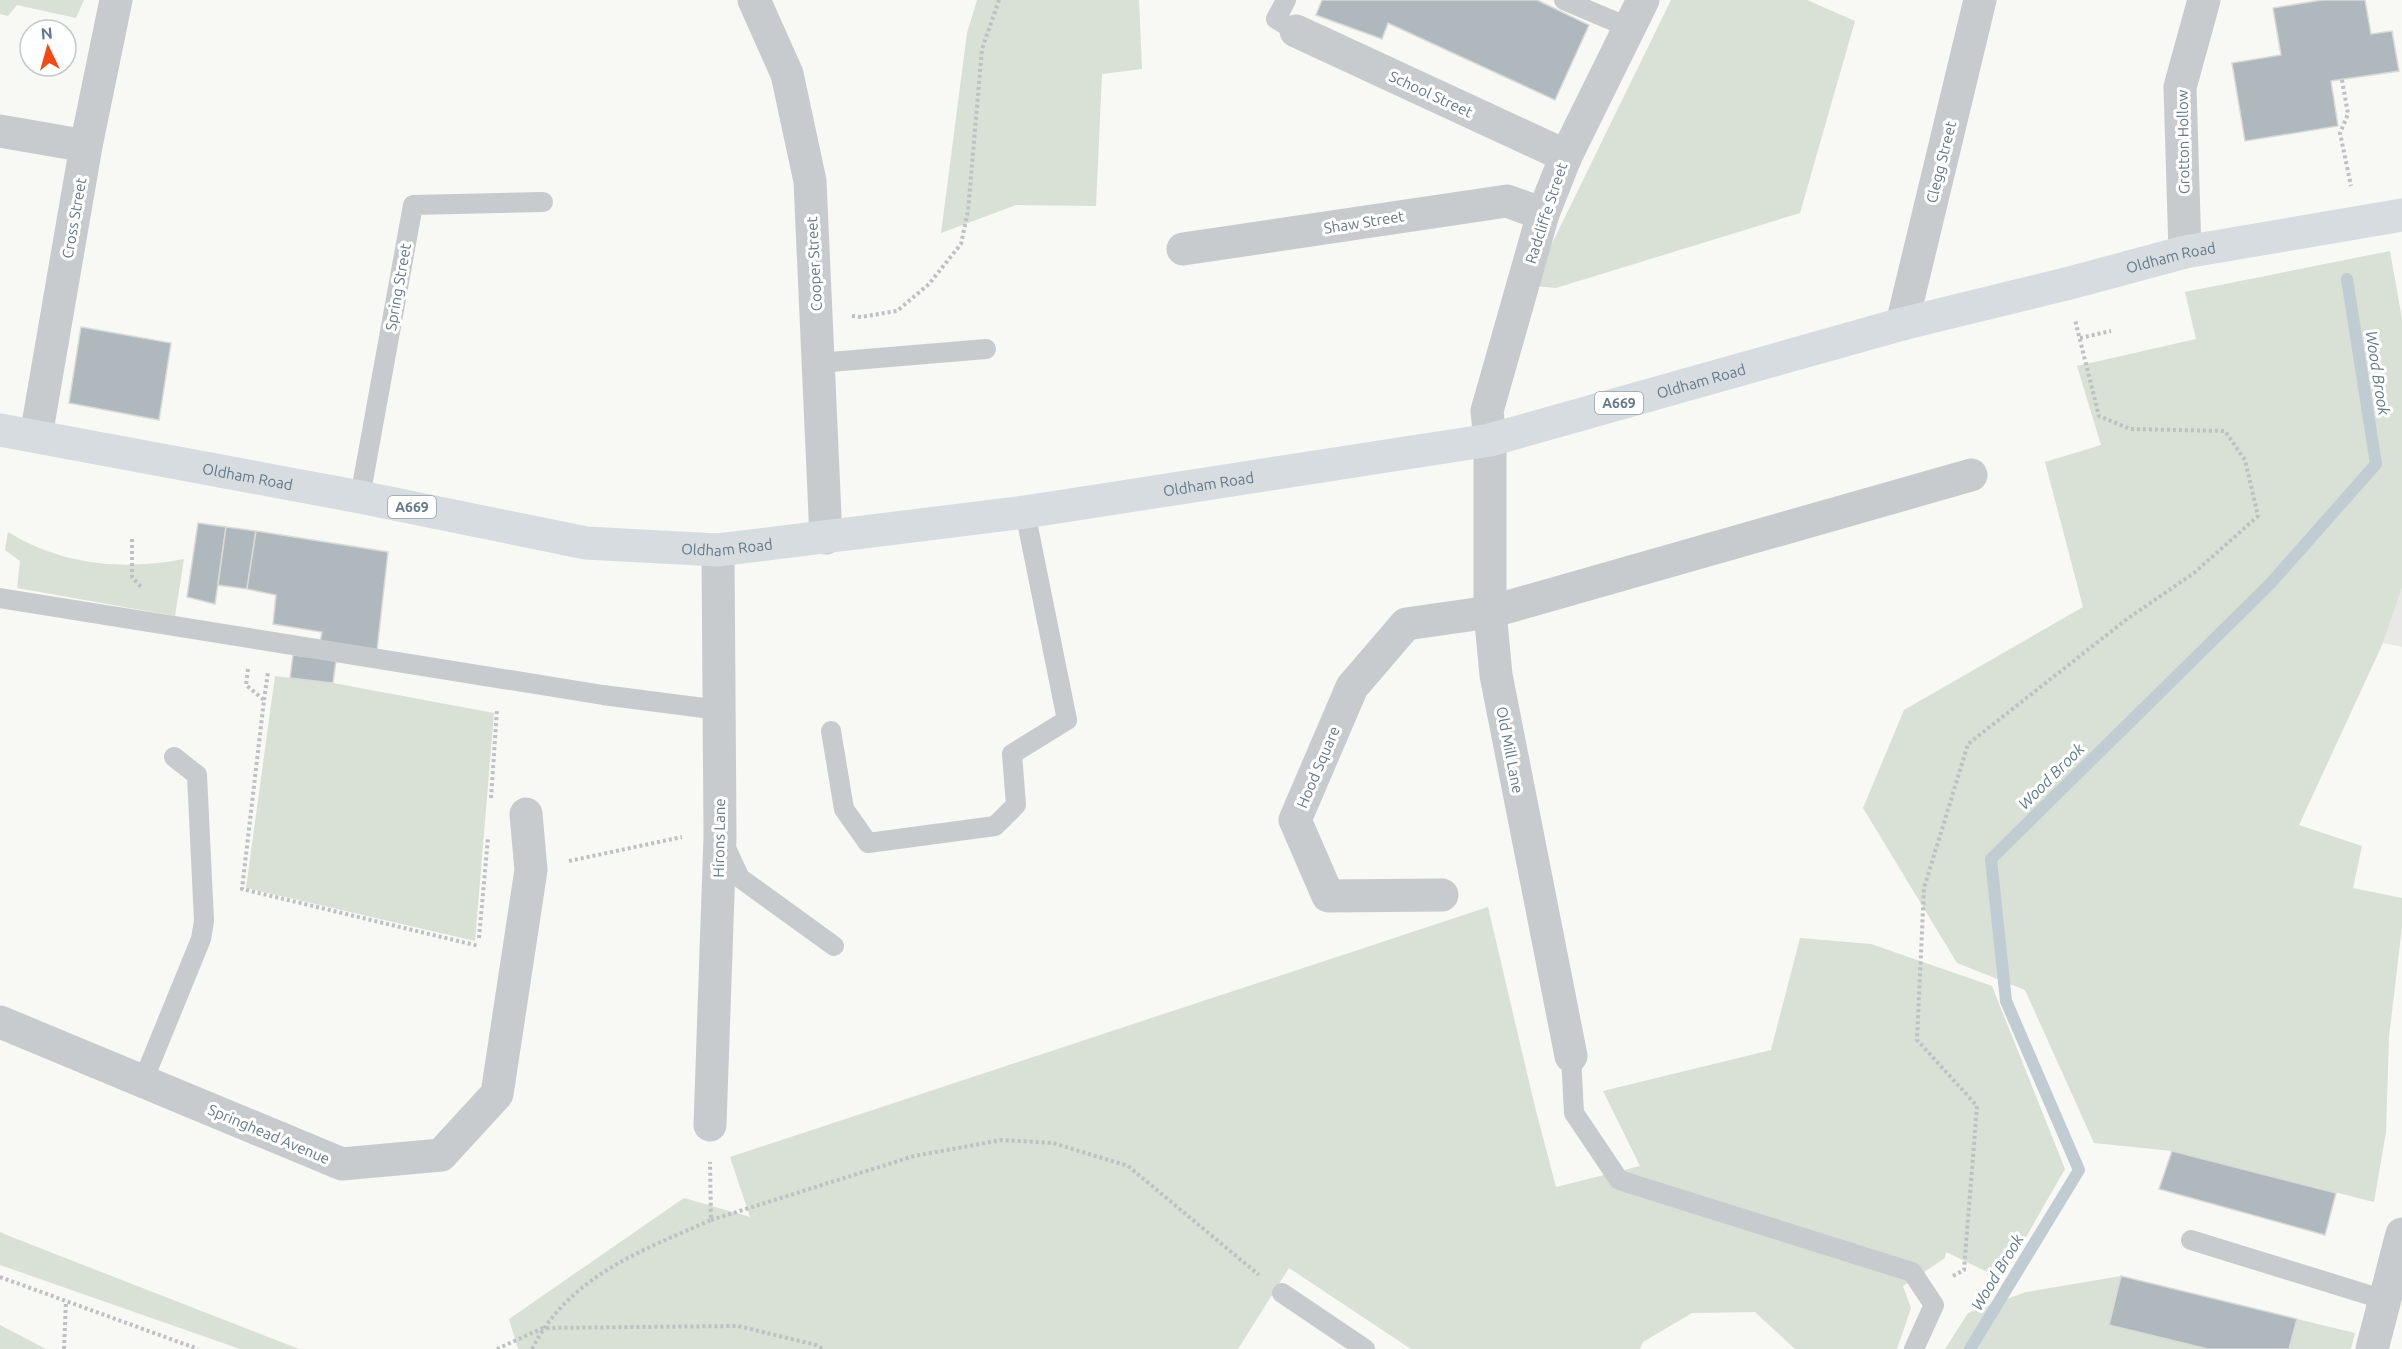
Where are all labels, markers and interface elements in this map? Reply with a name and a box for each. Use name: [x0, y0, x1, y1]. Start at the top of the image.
north arrow: [18, 18, 78, 78]
text: N: [40, 24, 53, 43]
street label: School Street: [1387, 67, 1476, 121]
street label: Grotton Hollow: [2174, 89, 2192, 194]
street label: Clegg Street: [1923, 119, 1959, 205]
street label: Radcliffe Street: [1522, 160, 1570, 266]
street label: Cross Street: [59, 176, 90, 260]
street label: Shaw Street: [1323, 207, 1405, 237]
street label: Cooper Street: [803, 216, 825, 312]
street label: Oldham Road: [2124, 238, 2217, 276]
street label: Spring Street: [382, 242, 414, 332]
water label: Wood Brook: [2362, 329, 2394, 417]
street label: Oldham Road: [1654, 360, 1747, 401]
road number: A669: [1595, 392, 1643, 414]
street label: Oldham Road: [201, 459, 294, 493]
street label: Oldham Road: [1162, 468, 1255, 499]
road number: A669: [388, 496, 436, 518]
street label: Oldham Road: [681, 535, 773, 559]
street label: Old Mill Lane: [1493, 705, 1527, 795]
street label: Hood Square: [1293, 724, 1343, 810]
water label: Wood Brook: [2014, 739, 2088, 813]
street label: Hirons Lane: [710, 798, 728, 878]
street label: Springhead Avenue: [206, 1101, 332, 1167]
water label: Wood Brook: [1967, 1230, 2027, 1313]

